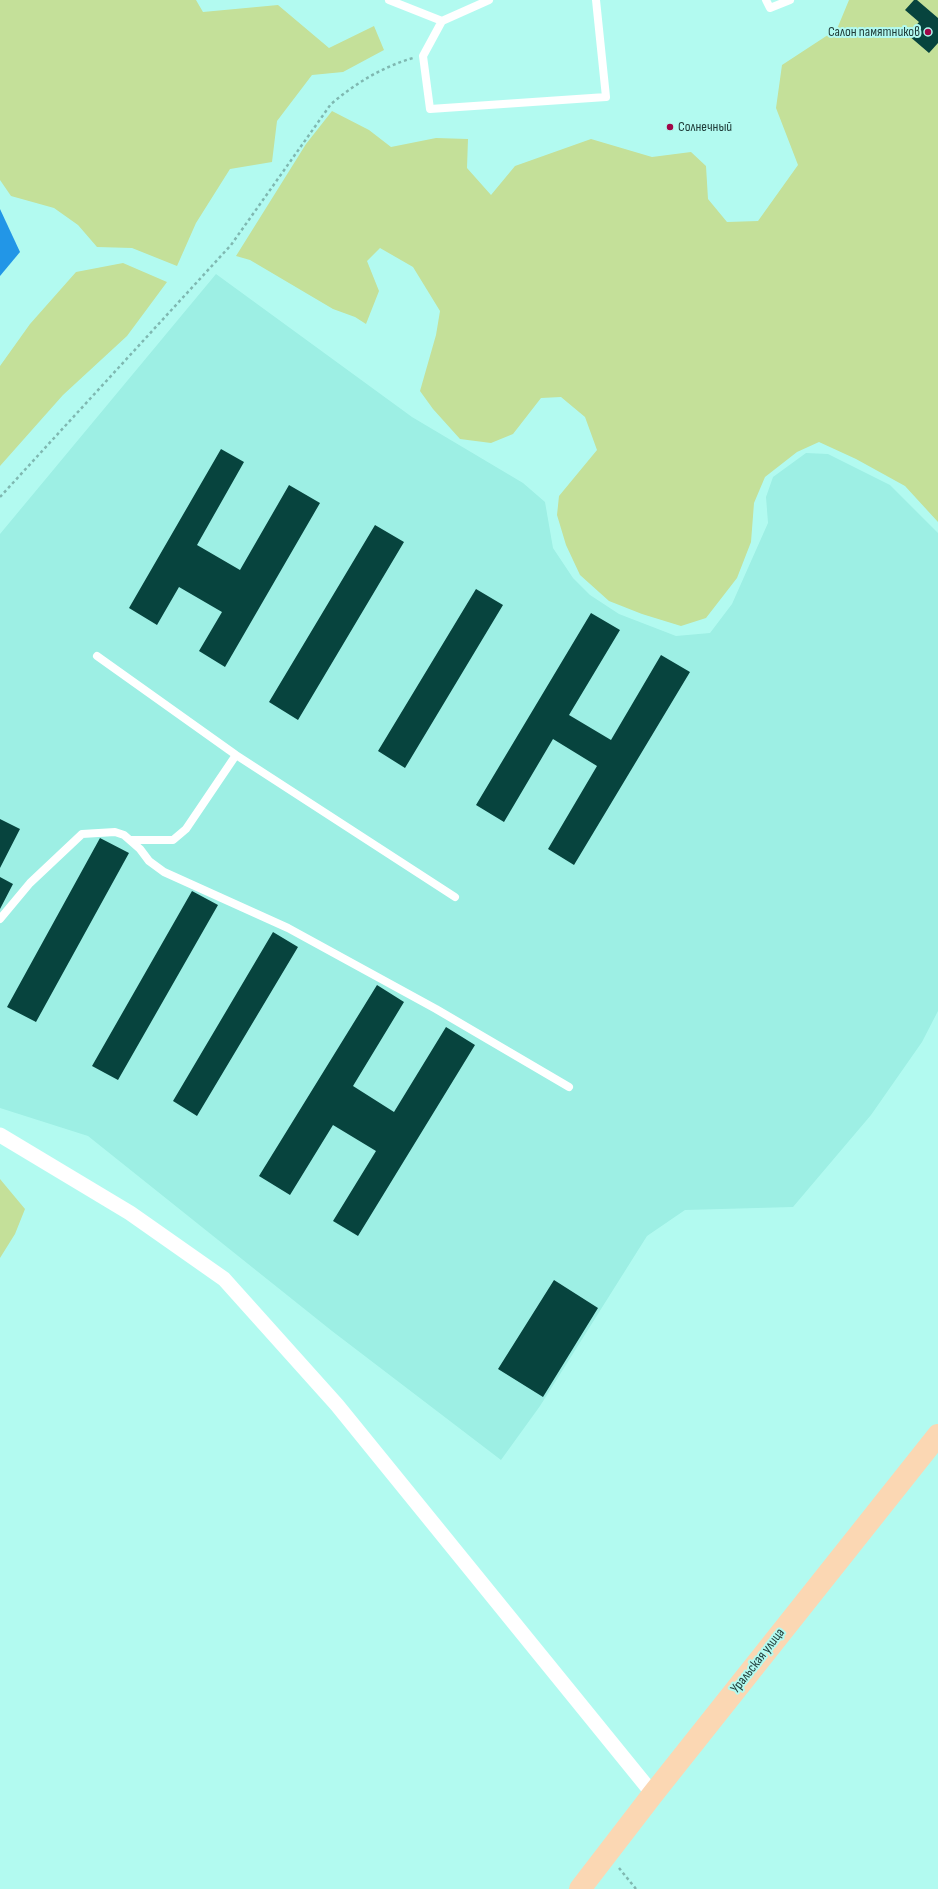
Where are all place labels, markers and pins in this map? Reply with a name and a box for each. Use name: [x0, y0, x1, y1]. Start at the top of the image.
place label: Салон памятников: [828, 24, 920, 40]
marker: Салон памятников: [923, 27, 933, 37]
place label: Солнечный: [678, 119, 732, 135]
marker: Солнечный: [665, 122, 675, 132]

